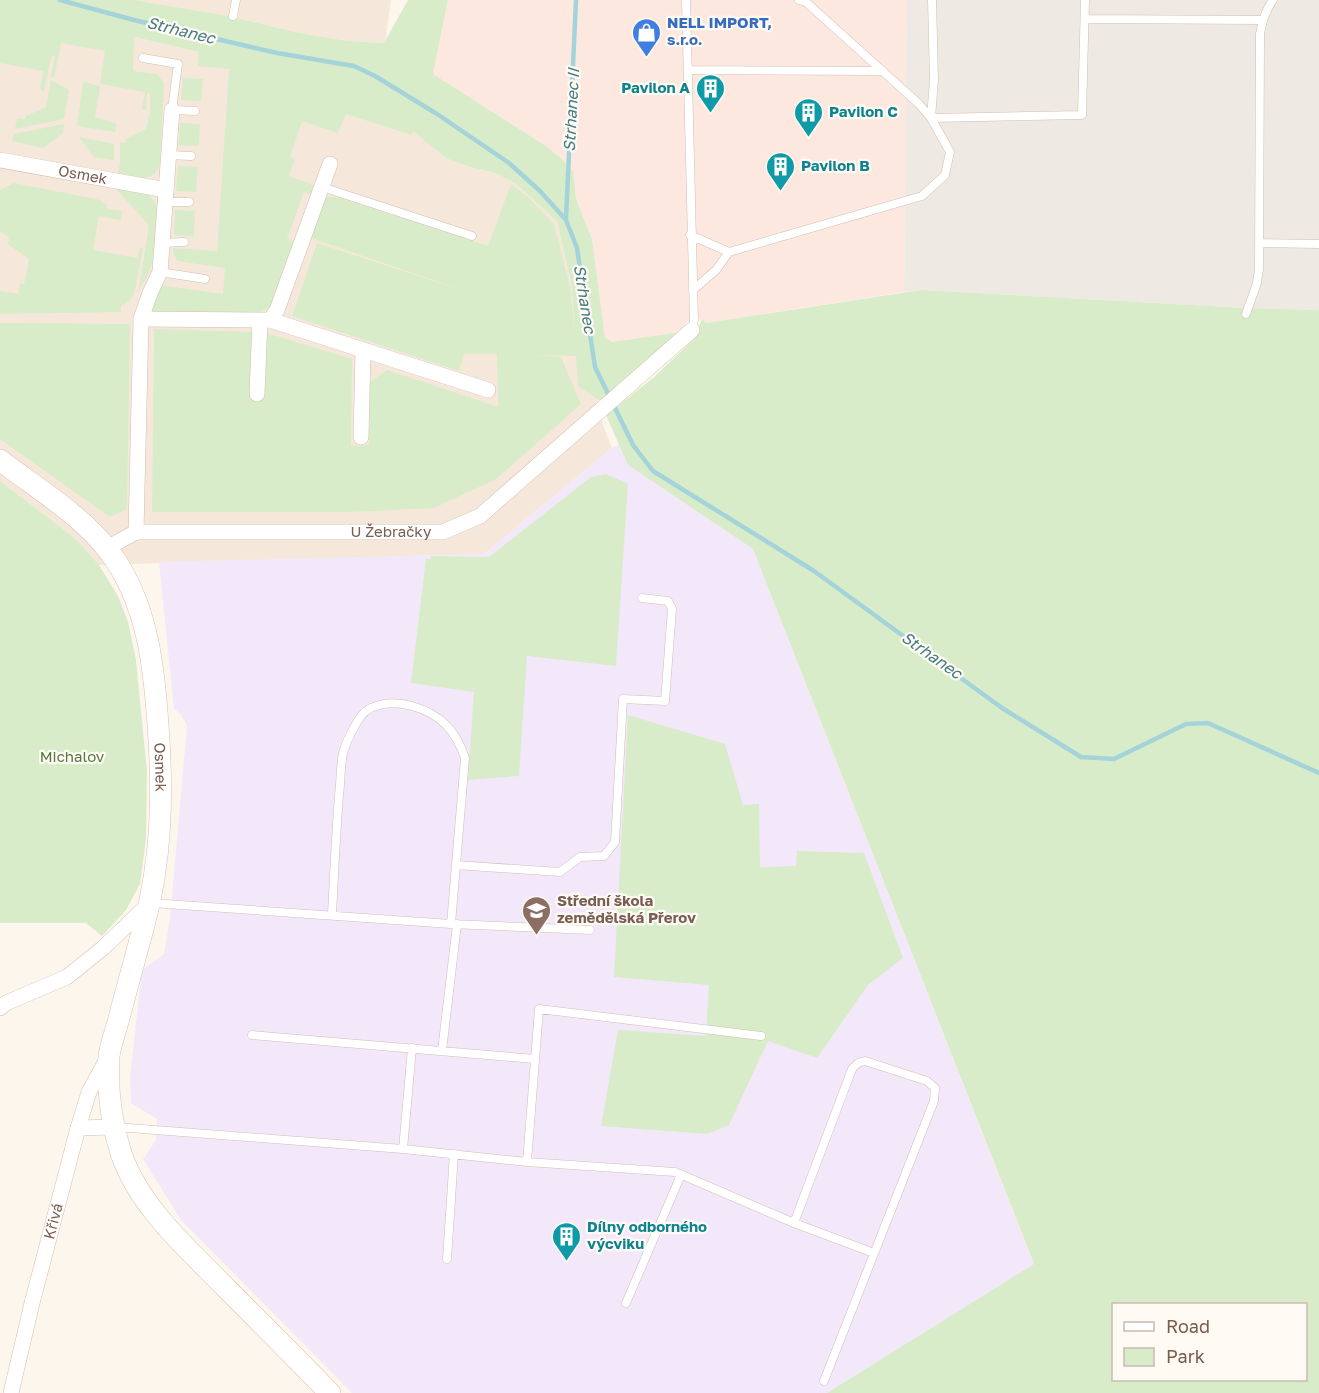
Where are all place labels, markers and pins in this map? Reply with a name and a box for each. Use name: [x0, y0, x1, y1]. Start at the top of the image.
place label: NELL IMPORT, s.r.o.: [667, 13, 772, 48]
shop icon: NELL IMPORT, s.r.o.: [630, 16, 662, 58]
building icon: Pavilon A: [695, 72, 727, 114]
place label: Pavilon A: [621, 78, 690, 96]
building icon: Pavilon C: [792, 96, 824, 138]
place label: Pavilon C: [829, 102, 898, 120]
building icon: Pavilon B: [764, 150, 796, 192]
place label: Pavilon B: [801, 156, 870, 174]
place label: Střední škola zemědělská Přerov: [557, 891, 696, 926]
school or university icon: Střední škola zemědělská Přerov: [520, 894, 552, 936]
place label: Dílny odborného výcviku: [587, 1217, 707, 1252]
building icon: Dílny odborného výcviku: [550, 1220, 582, 1262]

